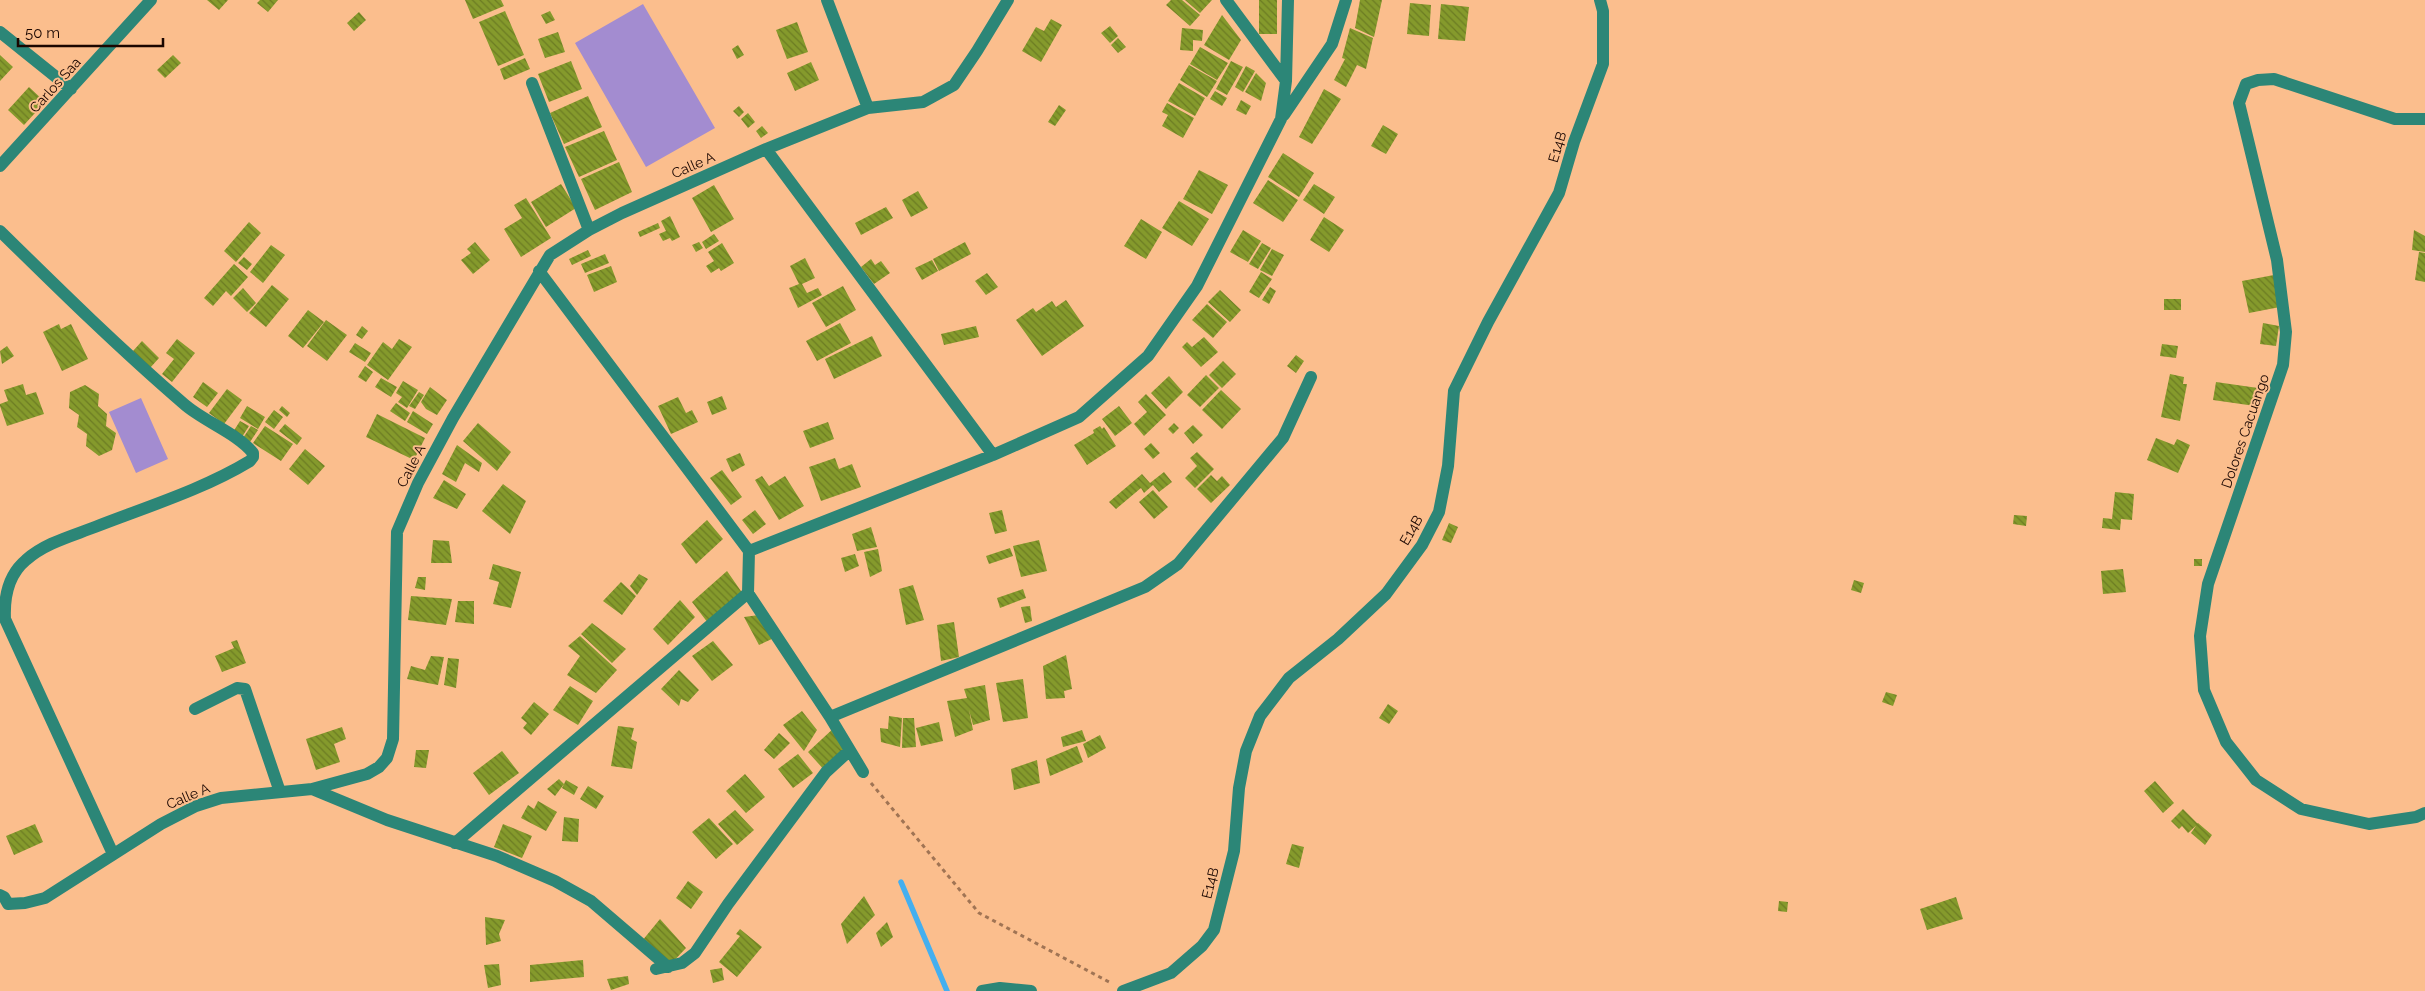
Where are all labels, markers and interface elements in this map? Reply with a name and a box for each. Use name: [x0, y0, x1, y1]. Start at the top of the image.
scale bar: [18, 15, 162, 47]
text: 50 m: [25, 24, 60, 42]
street label: Carlos Saa: [26, 54, 84, 116]
street label: E14B: [1545, 130, 1569, 164]
street label: Calle A: [669, 148, 718, 182]
street label: Dolores Cacuango: [2218, 372, 2272, 490]
street label: Calle A: [394, 442, 429, 490]
street label: E14B: [1396, 512, 1426, 548]
street label: Calle A: [164, 780, 213, 812]
street label: E14B: [1198, 866, 1222, 900]

